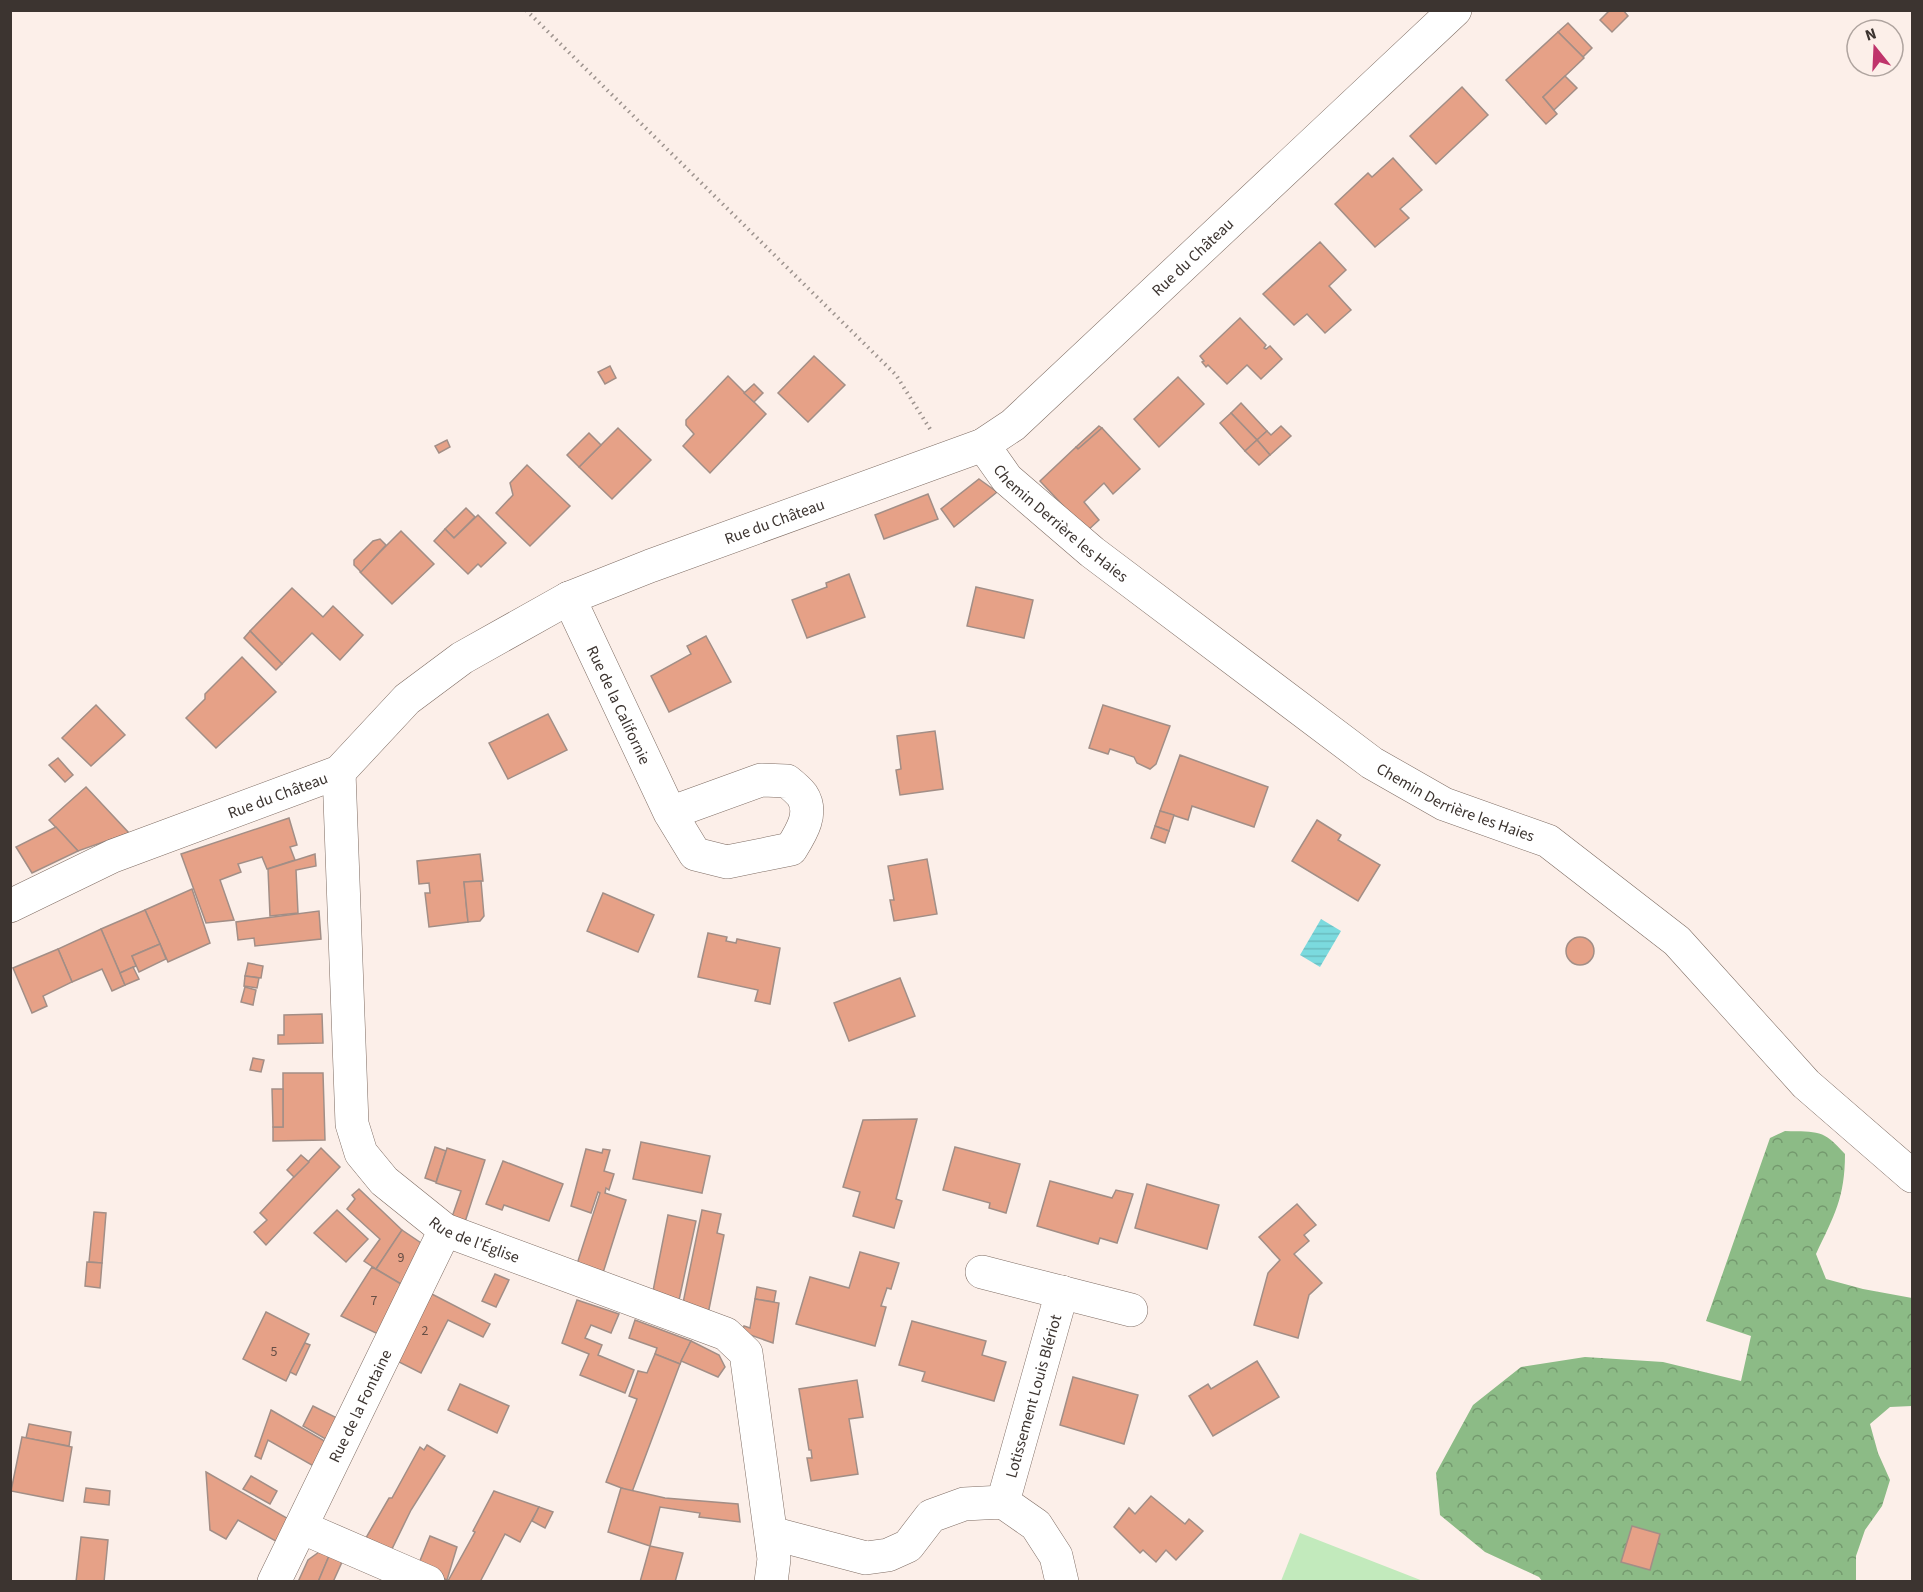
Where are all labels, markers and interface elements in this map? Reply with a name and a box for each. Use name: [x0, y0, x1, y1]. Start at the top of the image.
north arrow: [1845, 18, 1905, 78]
text: N: [1862, 23, 1879, 47]
street label: Rue du Château: [1147, 213, 1239, 301]
street label: Chemin Derrière les Haies: [988, 460, 1133, 588]
street label: Rue du Château: [721, 493, 828, 550]
street label: Rue de la Californie: [581, 642, 656, 768]
street label: Chemin Derrière les Haies: [1372, 758, 1538, 847]
street label: Rue du Château: [225, 767, 331, 824]
street label: Rue de l'Église: [424, 1211, 523, 1269]
house number: 9: [398, 1248, 405, 1268]
house number: 7: [371, 1291, 378, 1311]
street label: Lotissement Louis Blériot: [1000, 1312, 1067, 1481]
house number: 2: [422, 1321, 429, 1341]
house number: 5: [271, 1342, 278, 1362]
street label: Rue de la Fontaine: [324, 1346, 397, 1466]

